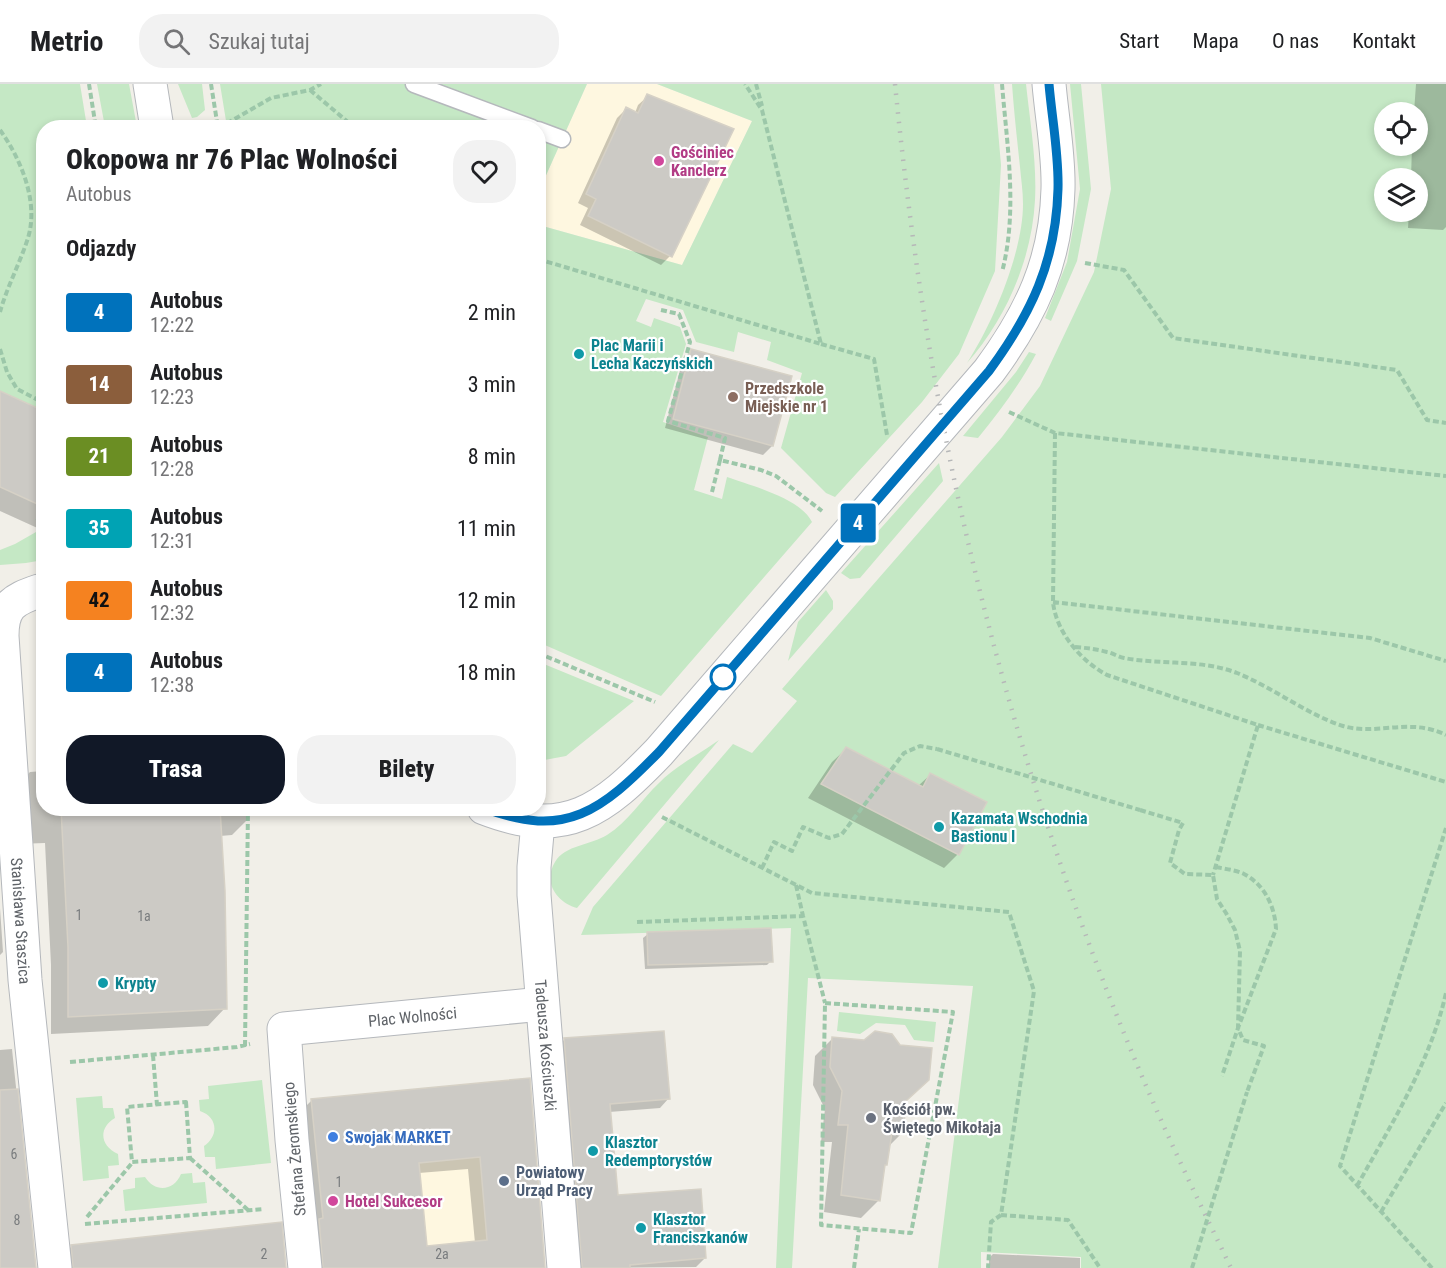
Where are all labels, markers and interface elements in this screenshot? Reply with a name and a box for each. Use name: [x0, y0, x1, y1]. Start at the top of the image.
search box: [139, 14, 559, 68]
text: Metrio: [30, 25, 103, 58]
icon: search: [160, 25, 193, 58]
text: Szukaj tutaj: [208, 29, 310, 54]
text: Start: [1119, 29, 1160, 53]
text: Mapa: [1193, 29, 1239, 53]
text: O nas: [1272, 29, 1319, 53]
text: Kontakt: [1352, 29, 1416, 53]
map controls: [1374, 102, 1428, 222]
button: locate: [1374, 102, 1428, 156]
button: heart: [453, 140, 516, 203]
text: Okopowa nr 76 Plac Wolności: [66, 143, 398, 176]
place label: Gościniec Kanclerz: [671, 143, 734, 180]
marker: Gościniec Kanclerz: [652, 154, 666, 168]
button: layers: [1374, 168, 1428, 222]
text: Autobus: [66, 182, 132, 206]
text: Odjazdy: [66, 236, 136, 261]
text: Autobus: [150, 288, 223, 313]
text: 4: [94, 300, 104, 324]
text: 2 min: [468, 300, 516, 325]
text: 12:22: [150, 313, 194, 337]
place label: Plac Marii i Lecha Kaczyńskich: [591, 336, 713, 373]
marker: Plac Marii i Lecha Kaczyńskich: [572, 347, 586, 361]
text: Autobus: [150, 360, 223, 385]
text: 14: [88, 372, 110, 396]
text: 3 min: [468, 372, 516, 397]
place label: Przedszkole Miejskie nr 1: [745, 379, 828, 416]
text: 12:23: [150, 385, 194, 409]
marker: Przedszkole Miejskie nr 1: [726, 390, 740, 404]
text: Autobus: [150, 432, 223, 457]
text: 21: [88, 444, 110, 468]
text: 8 min: [468, 444, 516, 469]
text: 12:28: [150, 457, 194, 481]
text: Autobus: [150, 504, 223, 529]
line badge: 4: [838, 504, 878, 542]
text: 4: [853, 511, 863, 535]
text: 35: [88, 516, 110, 540]
text: 11 min: [457, 516, 516, 541]
text: 12:31: [150, 529, 194, 553]
text: Autobus: [150, 576, 223, 601]
text: 42: [88, 588, 110, 612]
text: 12 min: [457, 588, 516, 613]
text: 12:32: [150, 601, 194, 625]
text: Autobus: [150, 648, 223, 673]
text: 4: [94, 660, 104, 684]
text: 18 min: [457, 660, 516, 685]
unlabelled marker: [710, 664, 736, 690]
text: 12:38: [150, 673, 194, 697]
button: Trasa: [66, 735, 285, 804]
button: Bilety: [297, 735, 516, 804]
place label: Kazamata Wschodnia Bastionu I: [951, 809, 1088, 846]
marker: Kazamata Wschodnia Bastionu I: [932, 820, 946, 834]
street label: Stanisława Staszica: [7, 857, 34, 985]
house number: 1: [76, 907, 82, 923]
house number: 1a: [137, 908, 151, 924]
place label: Krypty: [115, 974, 156, 993]
marker: Krypty: [96, 976, 110, 990]
street label: Tadeusza Kościuszki: [531, 979, 560, 1112]
street label: Plac Wolności: [367, 1003, 458, 1031]
street label: Stefana Żeromskiego: [279, 1081, 310, 1217]
place label: Kościół pw. Świętego Mikołaja: [883, 1100, 1002, 1137]
marker: Kościół pw. Świętego Mikołaja: [864, 1111, 878, 1125]
place label: Swojak MARKET: [345, 1128, 451, 1147]
marker: Swojak MARKET: [326, 1130, 340, 1144]
place label: Klasztor Redemptorystów: [605, 1133, 712, 1170]
marker: Klasztor Redemptorystów: [586, 1144, 600, 1158]
house number: 6: [11, 1146, 18, 1162]
place label: Powiatowy Urząd Pracy: [516, 1163, 593, 1200]
house number: 1: [336, 1174, 342, 1190]
marker: Powiatowy Urząd Pracy: [497, 1174, 511, 1188]
place label: Hotel Sukcesor: [345, 1192, 443, 1211]
marker: Hotel Sukcesor: [326, 1194, 340, 1208]
place label: Klasztor Franciszkanów: [653, 1210, 748, 1247]
house number: 8: [14, 1212, 21, 1228]
marker: Klasztor Franciszkanów: [634, 1221, 648, 1235]
house number: 2: [261, 1246, 268, 1262]
house number: 2a: [435, 1246, 449, 1262]

